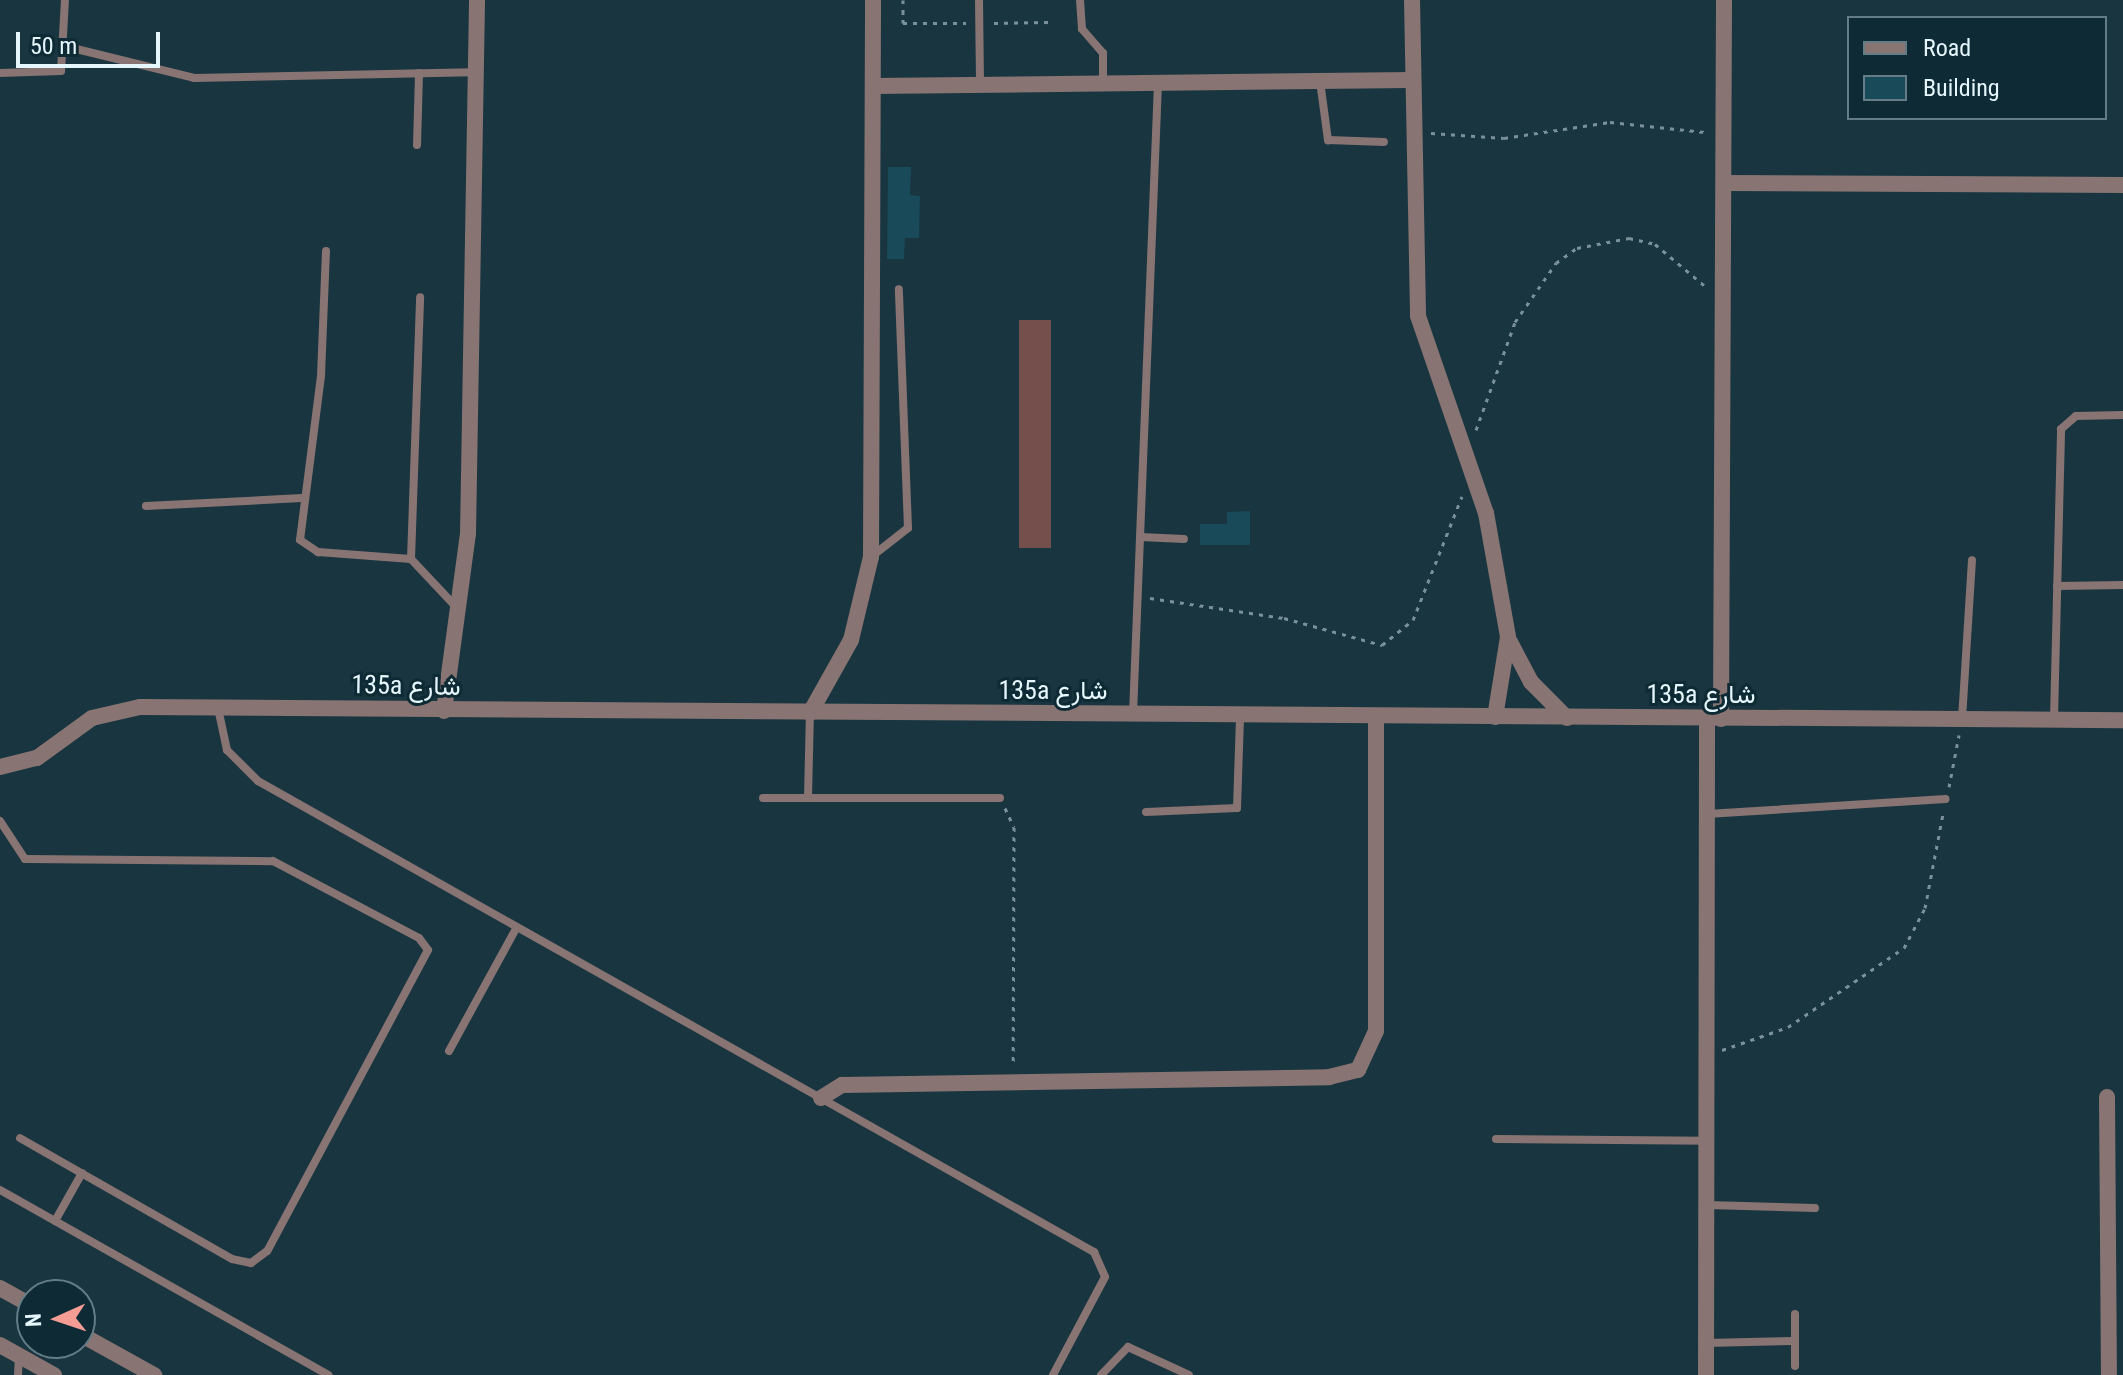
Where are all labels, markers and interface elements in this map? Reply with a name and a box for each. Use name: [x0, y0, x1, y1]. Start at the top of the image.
scale bar: [20, 16, 164, 66]
legend: [1847, 16, 2107, 120]
text: 50 m: [30, 32, 77, 60]
text: Road: [1923, 34, 1971, 62]
text: Building: [1923, 74, 2000, 102]
street label: 135a شارع: [351, 669, 461, 703]
street label: 135a شارع: [998, 675, 1108, 707]
street label: 135a شارع: [1646, 679, 1756, 711]
north arrow: [16, 1279, 96, 1359]
text: N: [21, 1313, 46, 1328]

